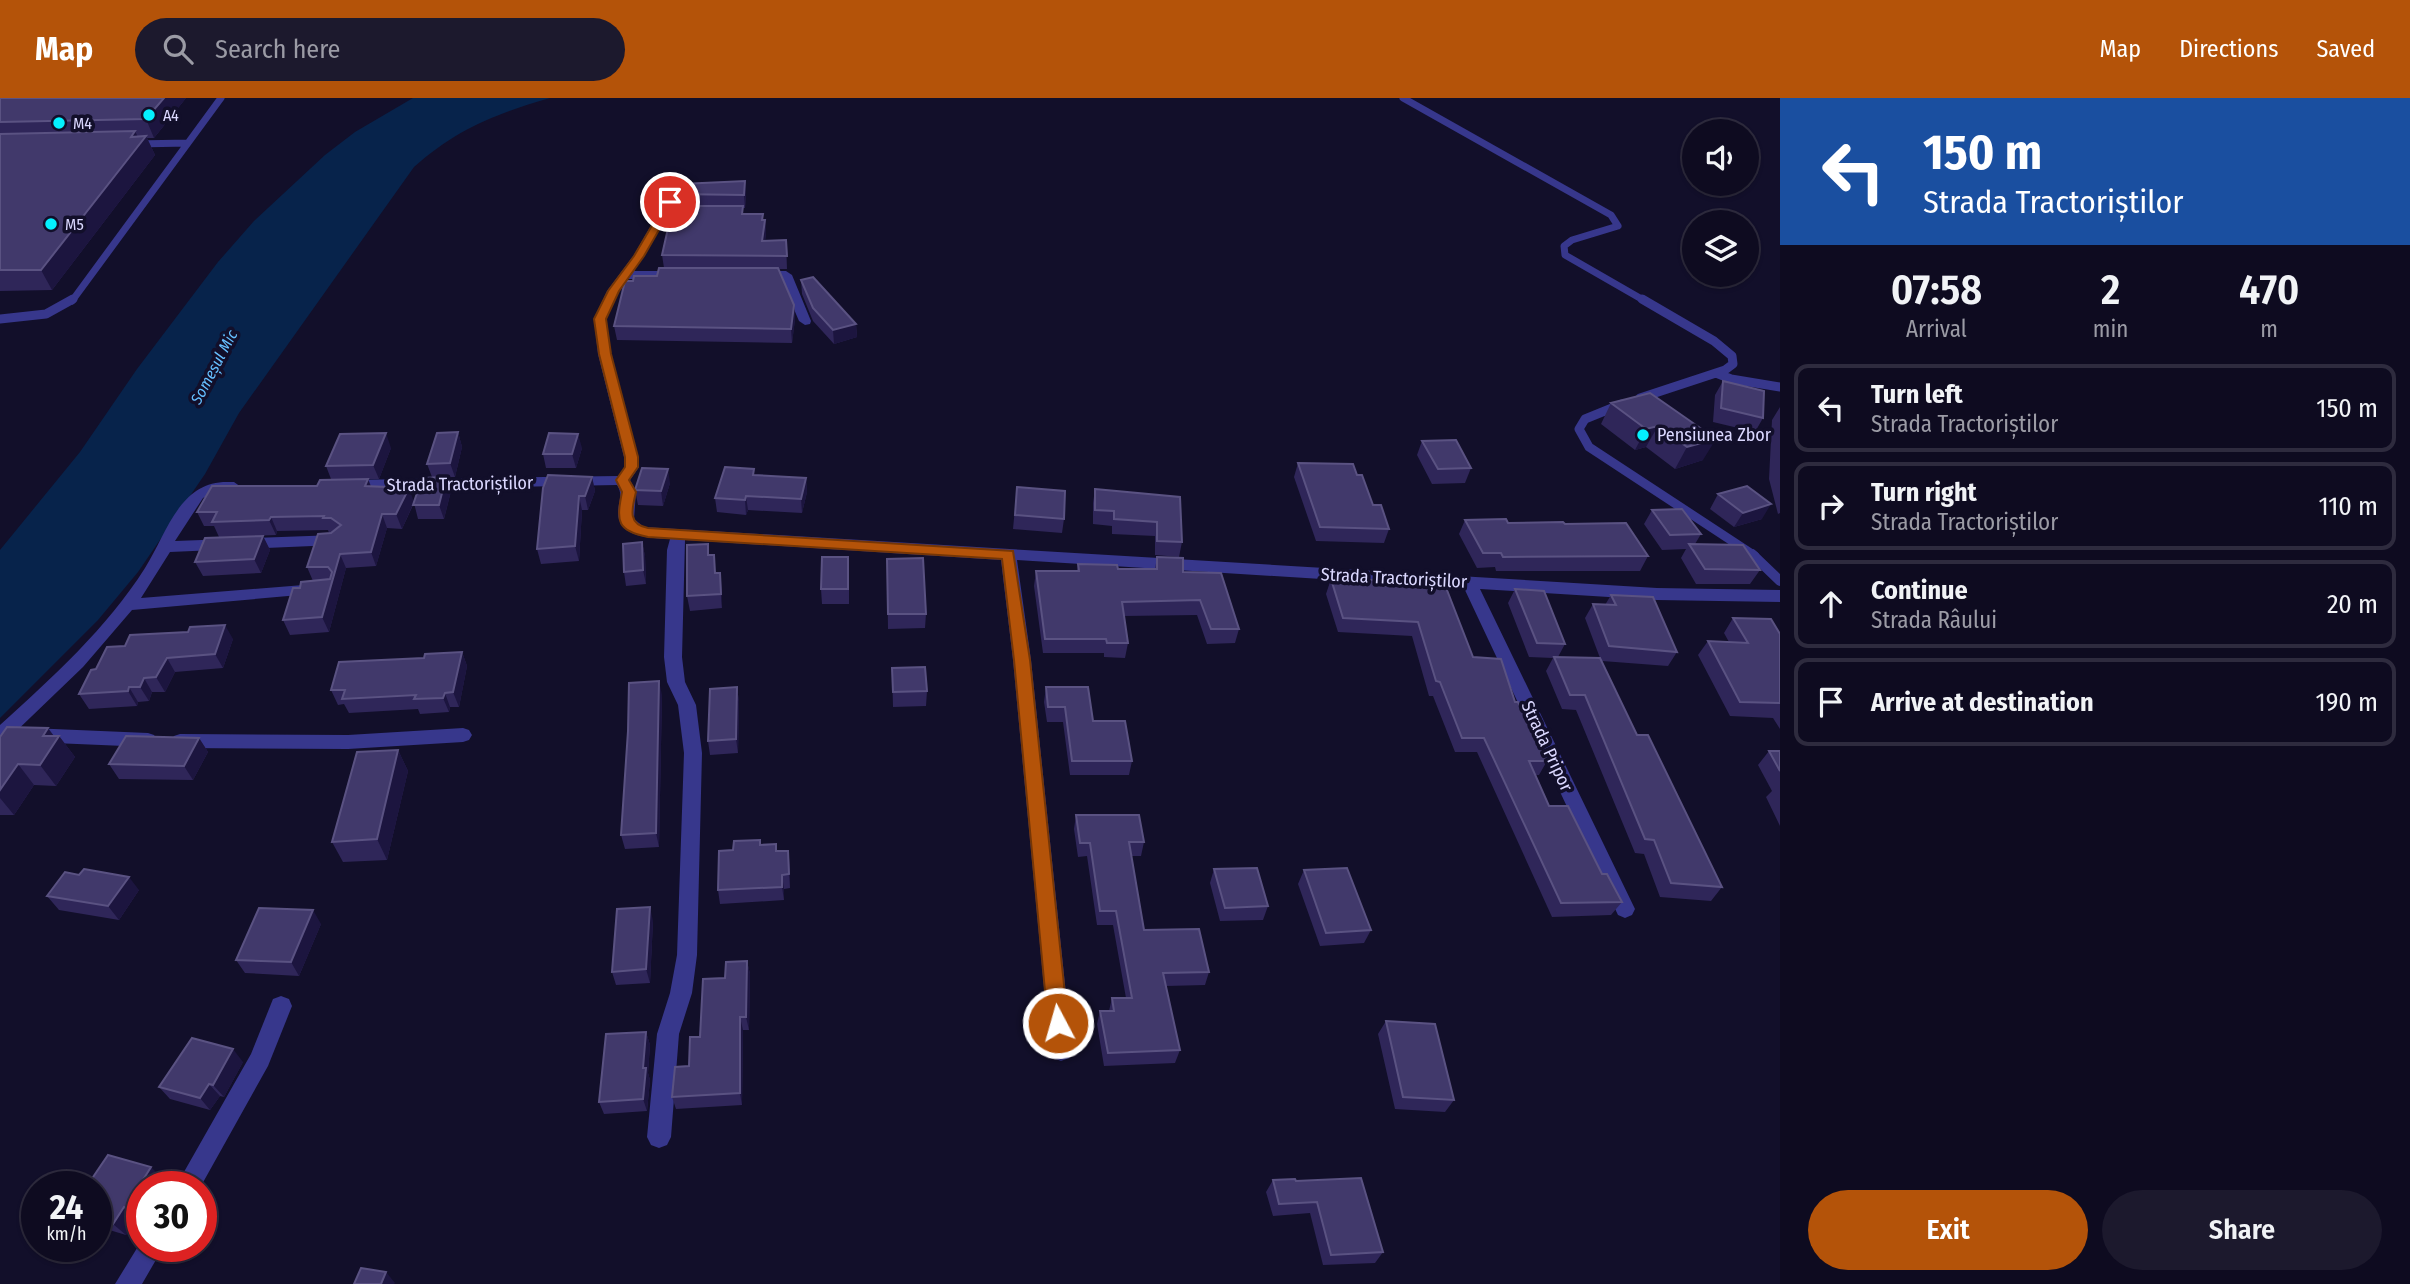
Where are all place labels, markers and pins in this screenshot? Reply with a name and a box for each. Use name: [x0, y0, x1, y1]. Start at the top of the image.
place label: A4: [163, 106, 179, 125]
marker: A4: [141, 107, 157, 123]
place label: M4: [73, 114, 92, 133]
marker: M4: [51, 115, 67, 131]
pin: [640, 172, 700, 232]
place label: M5: [65, 215, 84, 234]
marker: M5: [43, 216, 59, 232]
place label: Pensiunea Zbor: [1657, 424, 1772, 446]
marker: Pensiunea Zbor: [1635, 427, 1651, 443]

